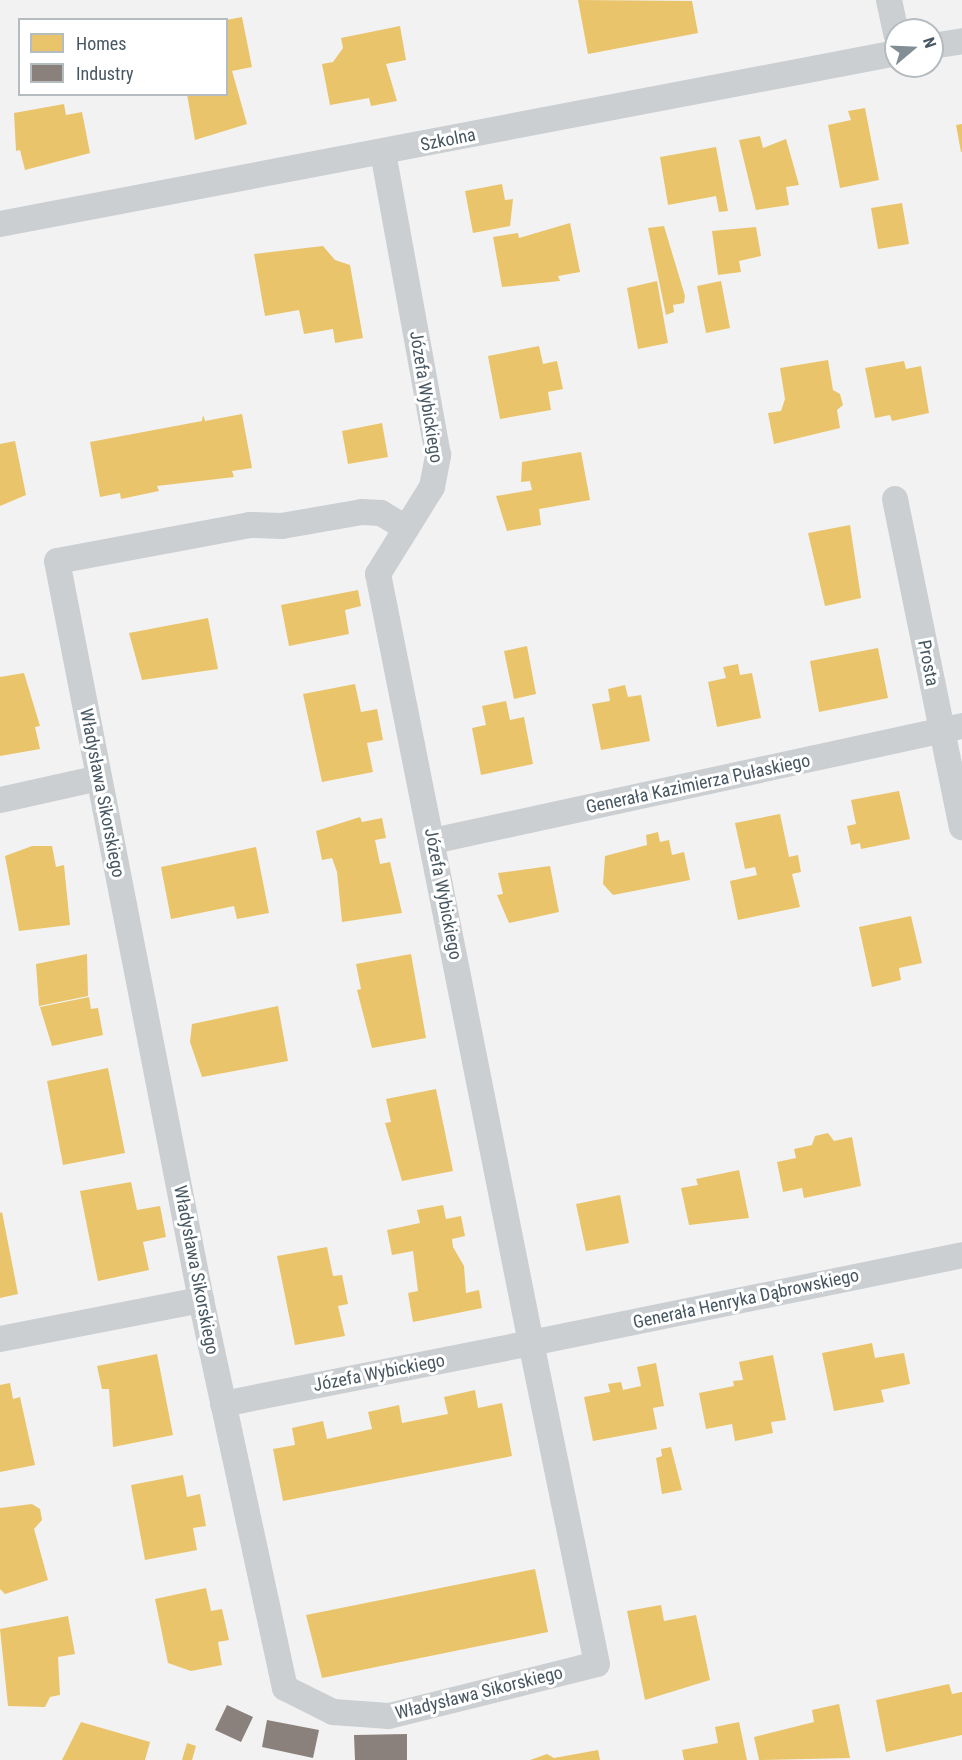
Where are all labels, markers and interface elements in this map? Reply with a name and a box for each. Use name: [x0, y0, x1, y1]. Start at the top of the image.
legend: [18, 18, 228, 96]
north arrow: [884, 18, 944, 78]
text: Homes: [76, 33, 126, 54]
text: N: [919, 35, 940, 50]
text: Industry: [76, 63, 134, 84]
street label: Szkolna: [419, 124, 477, 156]
street label: Józefa Wybickiego: [405, 329, 447, 465]
street label: Prosta: [913, 638, 943, 688]
street label: Władysława Sikorskiego: [75, 707, 129, 879]
street label: Generała Kazimierza Pułaskiego: [584, 750, 812, 818]
street label: Józefa Wybickiego: [420, 826, 466, 962]
street label: Władysława Sikorskiego: [169, 1184, 223, 1356]
street label: Generała Henryka Dąbrowskiego: [631, 1265, 861, 1333]
street label: Józefa Wybickiego: [311, 1350, 447, 1396]
street label: Władysława Sikorskiego: [393, 1662, 565, 1724]

